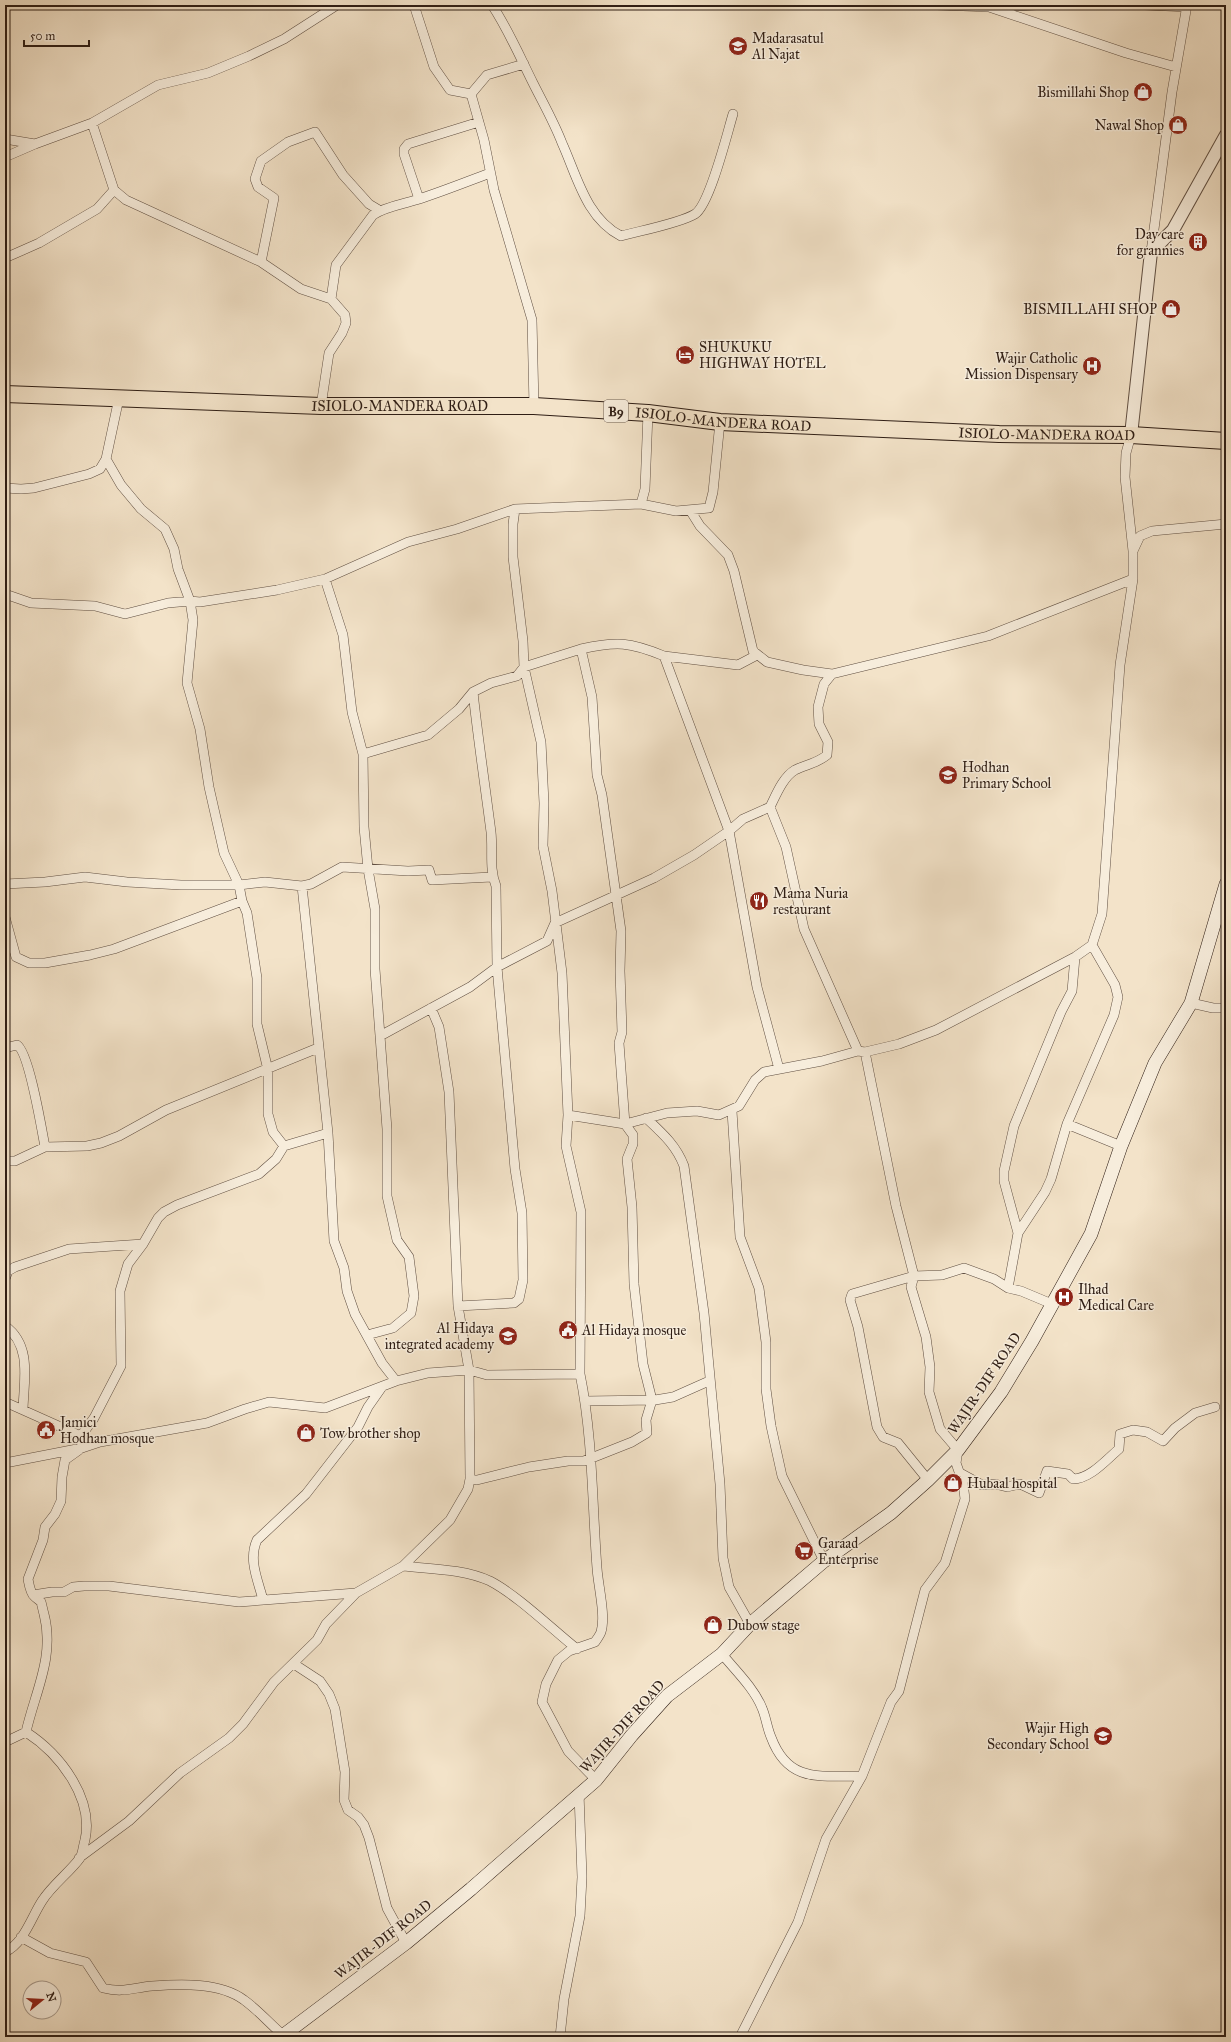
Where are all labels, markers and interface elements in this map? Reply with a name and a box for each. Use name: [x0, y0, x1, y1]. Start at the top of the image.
scale bar: [24, 22, 89, 48]
text: 50 m: [30, 29, 55, 43]
place label: Madarasatul Al Najat: [751, 30, 824, 63]
school or university icon: Madarasatul Al Najat: [727, 35, 749, 57]
shop icon: Bismillahi Shop: [1132, 81, 1154, 103]
place label: Bismillahi Shop: [1037, 84, 1129, 101]
shop icon: Nawal Shop: [1167, 114, 1189, 136]
place label: Nawal Shop: [1095, 117, 1164, 134]
place label: Day care for grannies: [1116, 226, 1184, 259]
building icon: Day care for grannies: [1187, 231, 1209, 253]
shop icon: BISMILLAHI SHOP: [1160, 298, 1182, 320]
place label: BISMILLAHI SHOP: [1023, 301, 1157, 318]
place label: SHUKUKU HIGHWAY HOTEL: [699, 339, 826, 372]
hotel icon: SHUKUKU HIGHWAY HOTEL: [674, 344, 696, 366]
place label: Wajir Catholic Mission Dispensary: [965, 350, 1078, 383]
hospital icon: Wajir Catholic Mission Dispensary: [1081, 355, 1103, 377]
street label: ISIOLO-MANDERA ROAD: [311, 398, 488, 415]
road number: B9: [604, 400, 628, 422]
street label: ISIOLO-MANDERA ROAD: [635, 404, 812, 435]
street label: ISIOLO-MANDERA ROAD: [958, 424, 1135, 444]
place label: Hodhan Primary School: [962, 759, 1051, 792]
school or university icon: Hodhan Primary School: [937, 764, 959, 786]
place label: Mama Nuria restaurant: [773, 885, 848, 918]
restaurant icon: Mama Nuria restaurant: [748, 890, 770, 912]
place label: Ilhad Medical Care: [1078, 1281, 1154, 1314]
hospital icon: Ilhad Medical Care: [1053, 1286, 1075, 1308]
public building icon: Al Hidaya mosque: [557, 1319, 579, 1341]
place label: Al Hidaya integrated academy: [385, 1320, 494, 1353]
place label: Al Hidaya mosque: [581, 1322, 686, 1340]
school or university icon: Al Hidaya integrated academy: [497, 1325, 519, 1347]
street label: WAJIR-DIF ROAD: [944, 1329, 1025, 1438]
place label: Jamici Hodhan mosque: [58, 1414, 155, 1448]
public building icon: Jamici Hodhan mosque: [35, 1419, 57, 1441]
shop icon: Tow brother shop: [295, 1422, 317, 1444]
place label: Tow brother shop: [320, 1425, 421, 1442]
shop icon: Hubaal hospital: [942, 1472, 964, 1494]
place label: Hubaal hospital: [967, 1475, 1057, 1492]
place label: Garaad Enterprise: [818, 1535, 879, 1568]
supermarket icon: Garaad Enterprise: [793, 1540, 815, 1562]
shop icon: Dubow stage: [702, 1614, 724, 1636]
place label: Dubow stage: [727, 1617, 800, 1634]
street label: WAJIR-DIF ROAD: [576, 1677, 669, 1777]
place label: Wajir High Secondary School: [987, 1720, 1089, 1753]
school or university icon: Wajir High Secondary School: [1092, 1725, 1114, 1747]
street label: WAJIR-DIF ROAD: [331, 1896, 436, 1983]
north arrow: [22, 1980, 62, 2020]
text: N: [43, 1991, 59, 2004]

